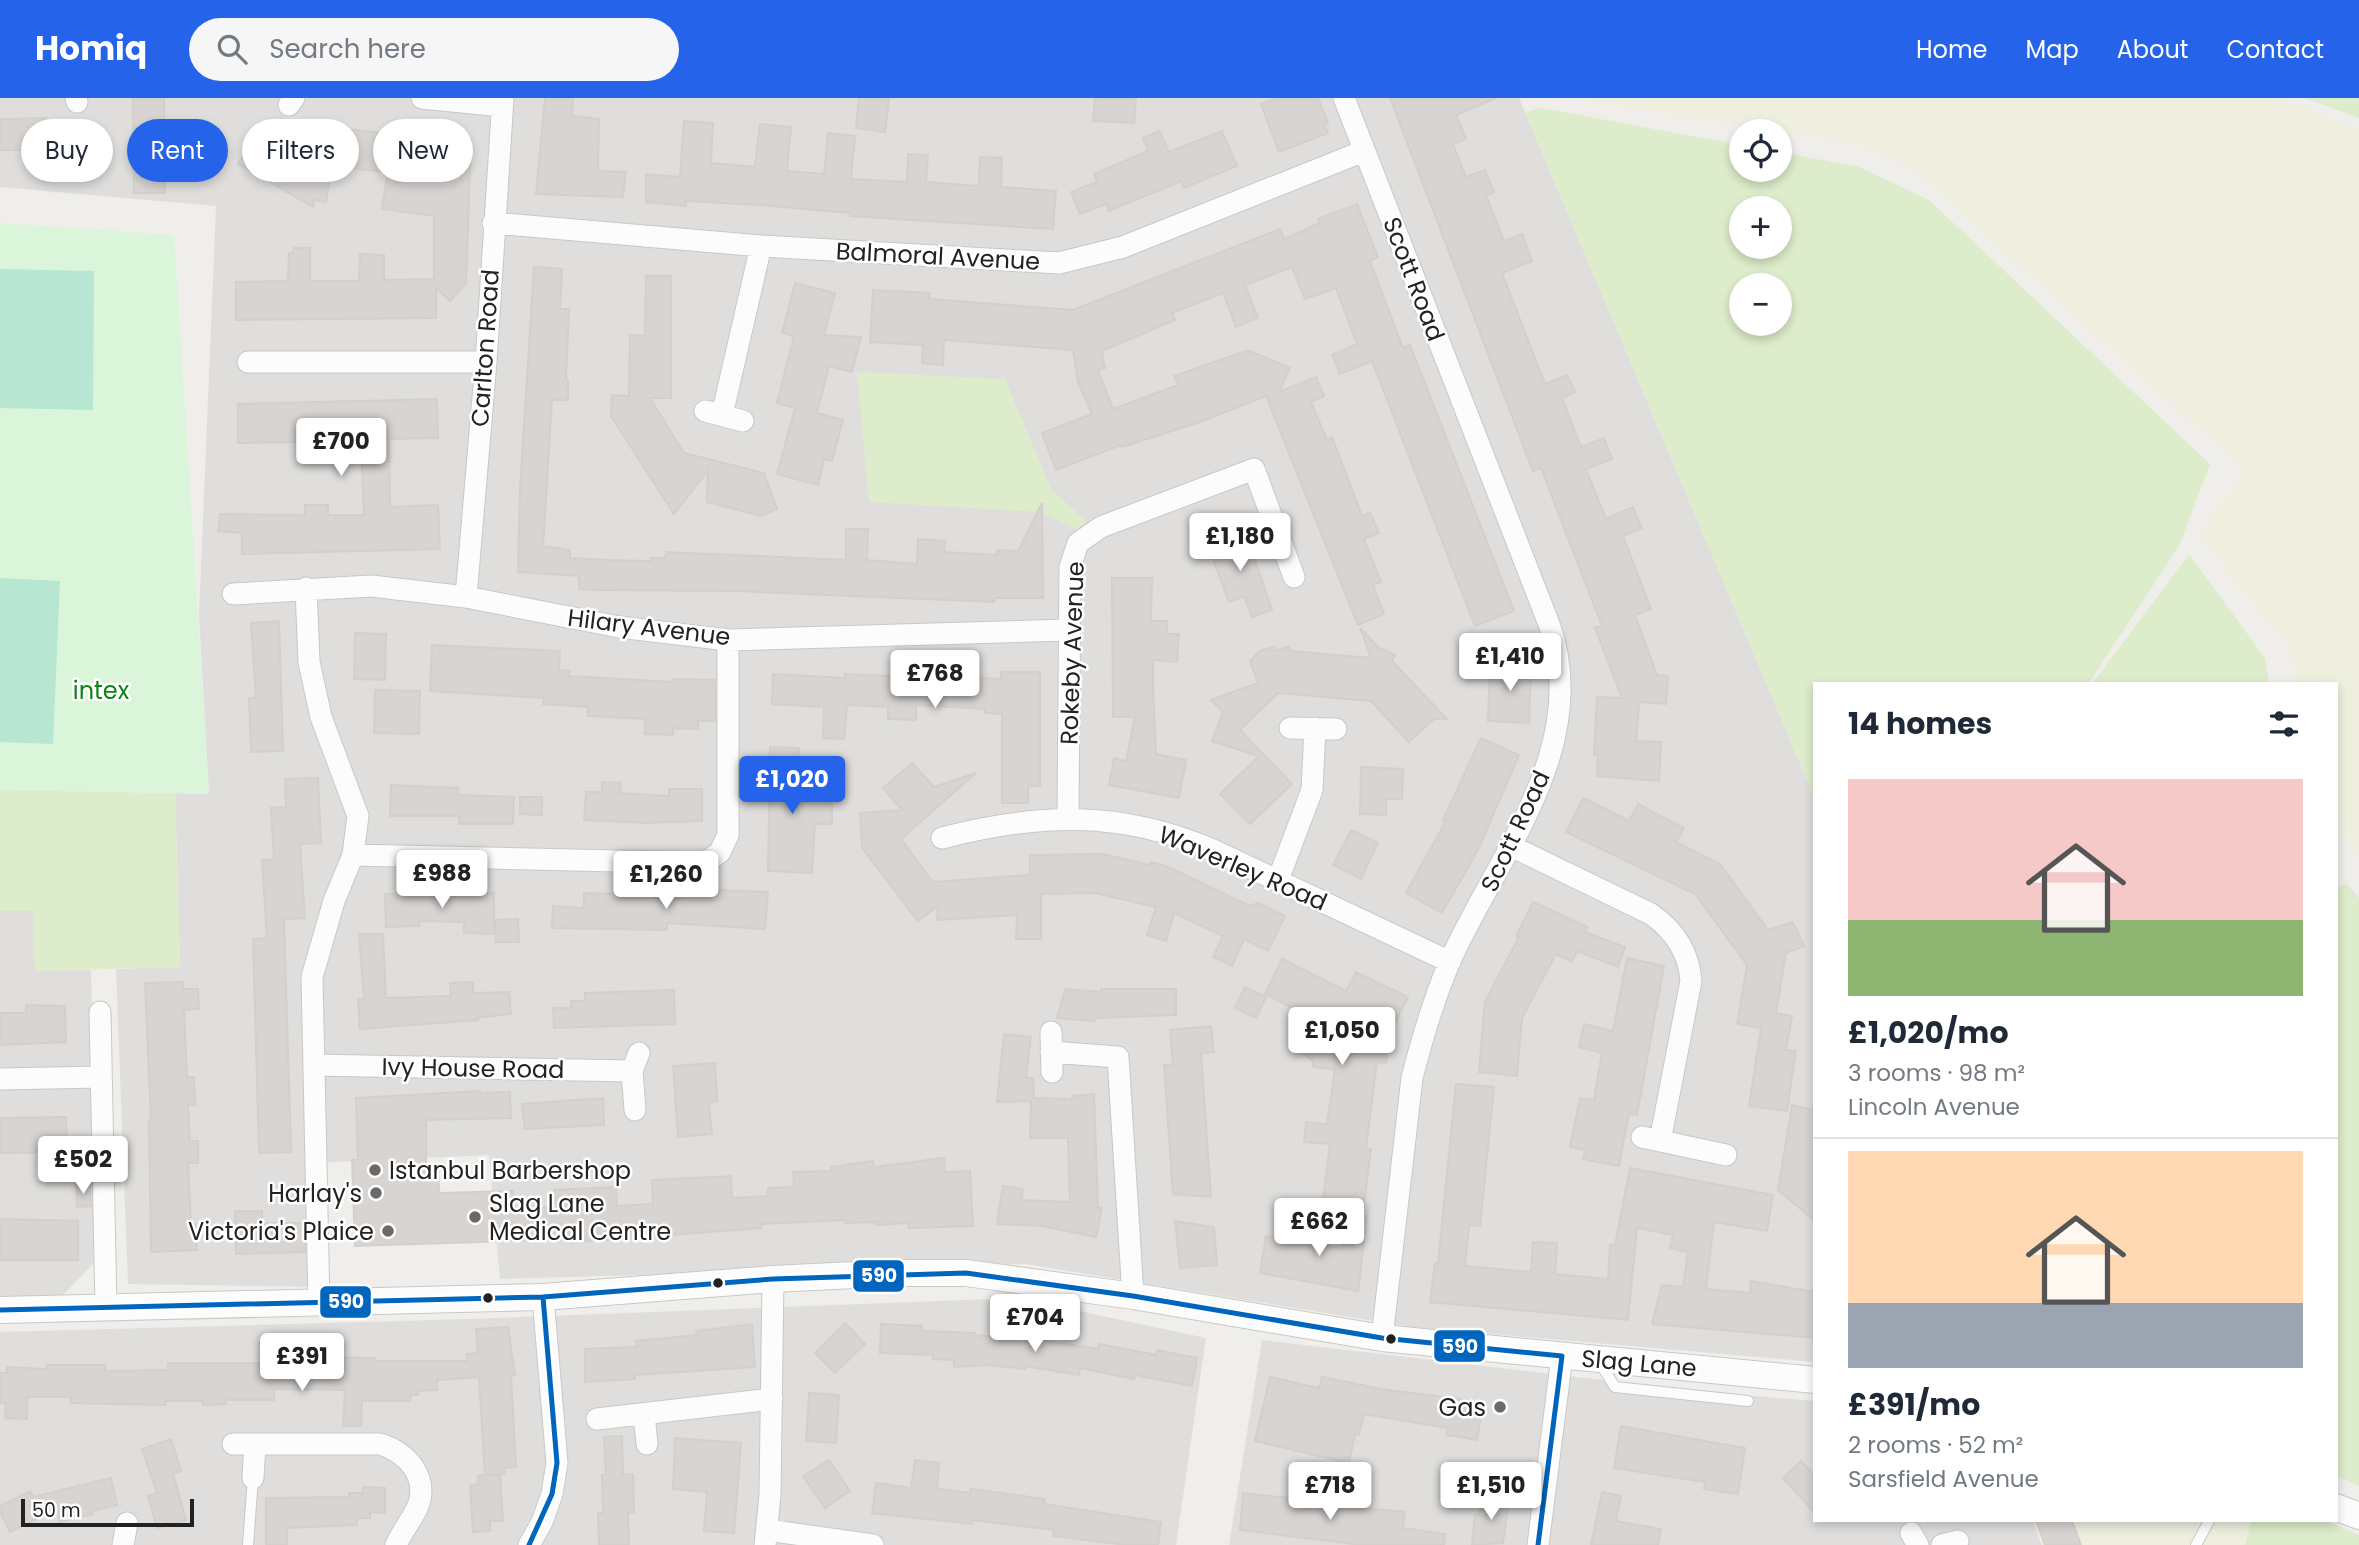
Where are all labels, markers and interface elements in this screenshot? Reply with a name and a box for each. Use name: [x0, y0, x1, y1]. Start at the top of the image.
search box: [189, 18, 679, 81]
text: Homiq: [35, 25, 147, 72]
icon: search: [213, 30, 251, 68]
text: Search here: [269, 31, 426, 67]
text: Home: [1916, 33, 1988, 66]
text: Map: [2026, 33, 2079, 66]
text: About: [2117, 33, 2188, 66]
text: Contact: [2226, 33, 2324, 66]
chip: Buy: [21, 119, 113, 182]
chip: Rent: [127, 119, 228, 182]
chip: Filters: [242, 119, 359, 182]
chip: New: [373, 119, 473, 182]
map controls: [1729, 119, 1792, 336]
button: locate: [1729, 119, 1792, 182]
button: +: [1729, 196, 1792, 259]
street label: Scott Road: [1375, 212, 1453, 346]
street label: Balmoral Avenue: [835, 234, 1041, 278]
street label: Carlton Road: [463, 268, 507, 428]
button: −: [1729, 273, 1792, 336]
pin: £700: [300, 418, 382, 478]
text: £700: [312, 425, 370, 457]
pin: £1,180: [1183, 514, 1297, 573]
text: £1,180: [1205, 520, 1275, 552]
street label: Rokeby Avenue: [1052, 561, 1092, 745]
street label: Hilary Avenue: [566, 601, 732, 653]
pin: £1,410: [1453, 634, 1567, 693]
text: £1,410: [1475, 640, 1545, 672]
pin: £768: [894, 650, 976, 710]
text: £768: [906, 657, 964, 689]
park label: intex: [73, 674, 130, 707]
text: 14 homes: [1848, 702, 1992, 745]
icon: filters: [2265, 705, 2303, 743]
pin: £1,020: [735, 756, 849, 816]
text: £1,020: [755, 763, 829, 795]
street label: Scott Road: [1473, 765, 1557, 897]
street label: Waverley Road: [1154, 818, 1332, 918]
icon: home: [2013, 825, 2139, 951]
pin: £988: [401, 850, 483, 910]
pin: £1,260: [609, 852, 723, 911]
text: £988: [412, 857, 472, 889]
text: £1,260: [629, 858, 703, 890]
pin: £1,050: [1285, 1007, 1399, 1067]
text: £1,020/mo: [1848, 1011, 2009, 1054]
text: £1,050: [1304, 1014, 1380, 1046]
street label: Ivy House Road: [381, 1050, 565, 1086]
text: 3 rooms · 98 m²: [1848, 1057, 2025, 1089]
text: Lincoln Avenue: [1848, 1091, 2020, 1123]
pin: £502: [42, 1136, 124, 1196]
text: £502: [54, 1143, 112, 1175]
place label: Istanbul Barbershop: [389, 1154, 631, 1187]
marker: Istanbul Barbershop: [367, 1162, 383, 1178]
place label: Harlay's: [268, 1177, 362, 1210]
marker: Harlay's: [368, 1185, 384, 1201]
place label: Slag Lane Medical Centre: [489, 1187, 671, 1248]
icon: home: [2013, 1197, 2139, 1323]
pin: £662: [1278, 1198, 1360, 1258]
text: £662: [1290, 1205, 1348, 1237]
marker: Slag Lane Medical Centre: [467, 1209, 483, 1225]
place label: Victoria's Plaice: [188, 1215, 374, 1248]
marker: Victoria's Plaice: [380, 1223, 396, 1239]
line badge: 590: [852, 1259, 905, 1293]
text: 590: [861, 1262, 897, 1289]
unlabelled marker: [711, 1276, 725, 1290]
line badge: 590: [319, 1285, 372, 1319]
text: 590: [328, 1288, 364, 1315]
unlabelled marker: [481, 1291, 495, 1305]
pin: £704: [994, 1294, 1076, 1354]
text: £704: [1006, 1301, 1064, 1333]
line badge: 590: [1433, 1329, 1486, 1363]
unlabelled marker: [1384, 1332, 1398, 1346]
text: 590: [1442, 1333, 1478, 1360]
pin: £391: [261, 1334, 343, 1393]
text: £391: [276, 1340, 328, 1372]
street label: Slag Lane: [1580, 1342, 1698, 1384]
text: £391/mo: [1848, 1383, 1980, 1426]
place label: Gas: [1439, 1391, 1486, 1424]
marker: Gas: [1492, 1399, 1508, 1415]
text: 2 rooms · 52 m²: [1848, 1429, 2023, 1461]
pin: £718: [1289, 1462, 1371, 1522]
pin: £1,510: [1434, 1462, 1548, 1522]
text: Sarsfield Avenue: [1848, 1463, 2039, 1495]
text: £718: [1304, 1469, 1356, 1501]
text: £1,510: [1456, 1469, 1526, 1501]
scale bar: [21, 1496, 194, 1528]
text: 50 m: [32, 1497, 81, 1524]

